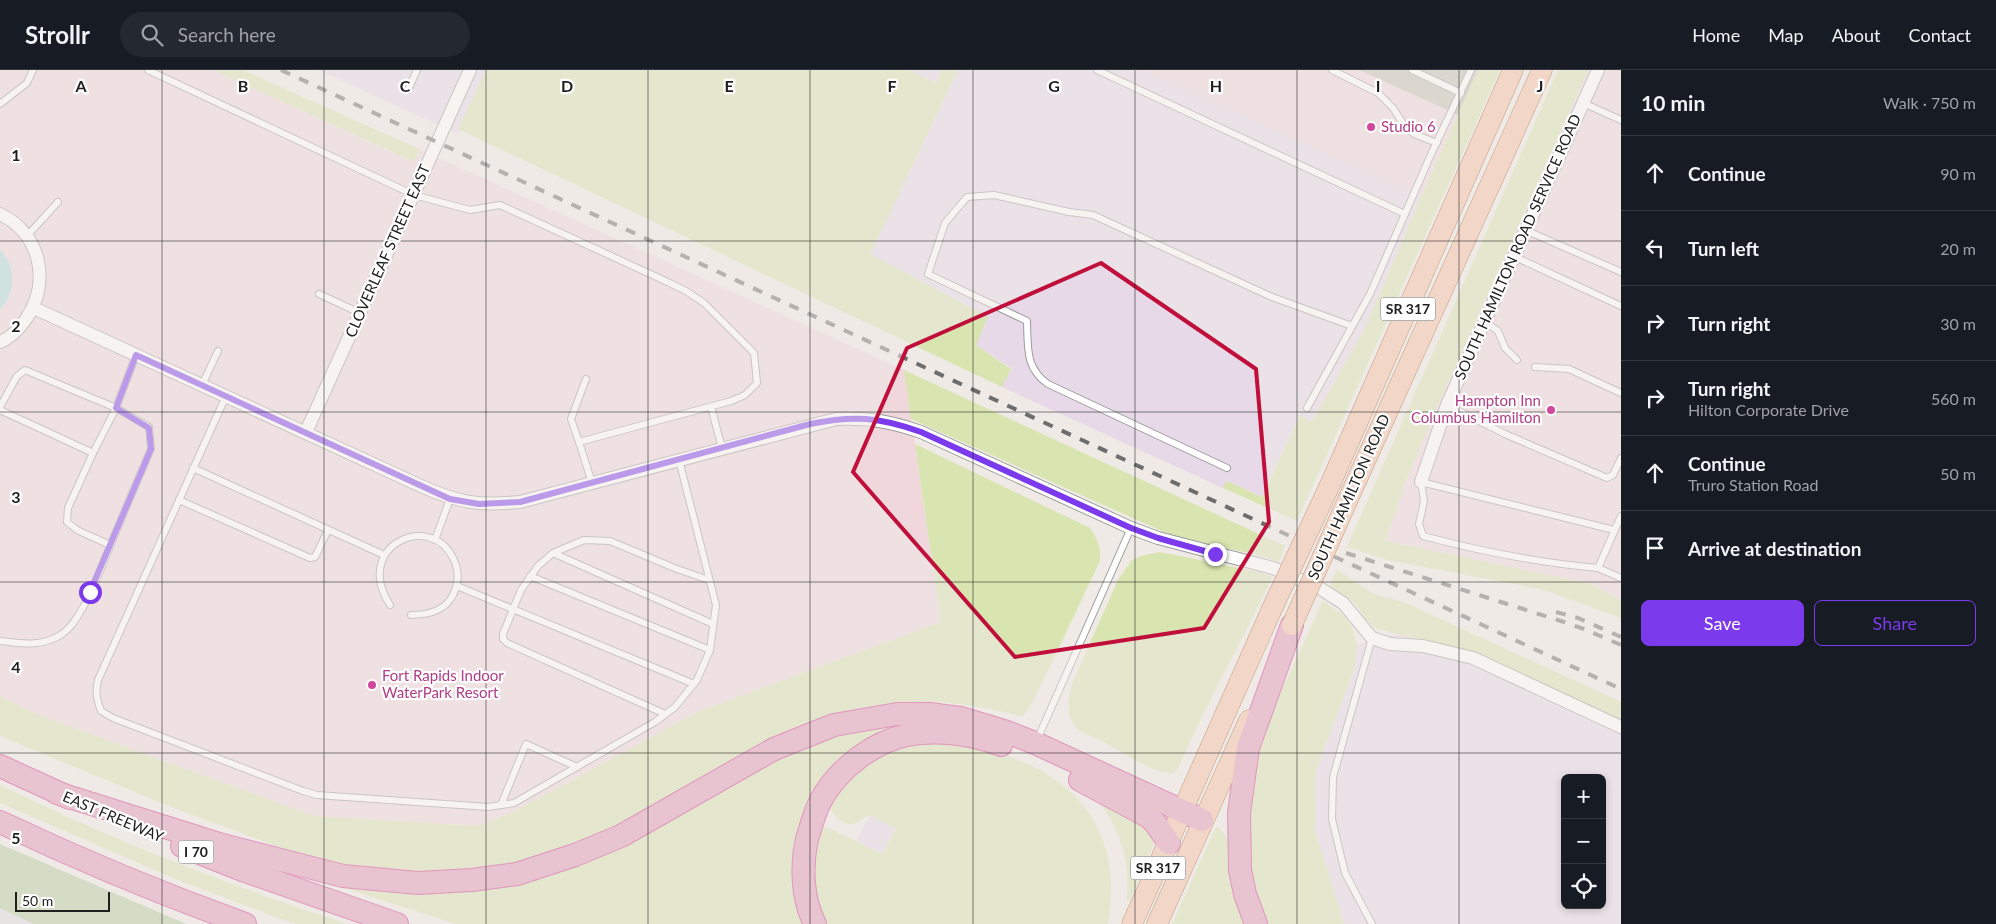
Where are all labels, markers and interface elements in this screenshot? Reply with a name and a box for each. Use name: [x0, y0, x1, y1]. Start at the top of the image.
search box: [120, 12, 470, 57]
text: Strollr: [25, 20, 90, 49]
icon: search: [138, 21, 166, 49]
text: Search here: [178, 23, 276, 46]
text: Home: [1692, 24, 1740, 46]
text: Map: [1768, 24, 1804, 46]
text: About: [1832, 24, 1881, 46]
text: Contact: [1909, 24, 1971, 46]
text: A: [74, 76, 87, 95]
text: B: [238, 76, 248, 95]
text: C: [400, 76, 411, 95]
text: D: [561, 76, 573, 95]
text: E: [724, 76, 734, 95]
text: F: [887, 76, 897, 95]
text: G: [1048, 76, 1060, 95]
text: H: [1210, 76, 1222, 95]
text: I: [1376, 76, 1380, 95]
text: J: [1537, 76, 1543, 95]
text: 10 min: [1641, 90, 1705, 115]
text: Walk · 750 m: [1883, 93, 1976, 112]
street label: SOUTH HAMILTON ROAD SERVICE ROAD: [1450, 111, 1584, 382]
place label: Studio 6: [1381, 117, 1436, 135]
marker: Studio 6: [1365, 121, 1377, 133]
text: 1: [11, 145, 21, 164]
icon: ahead: [1641, 159, 1669, 187]
street label: CLOVERLEAF STREET EAST: [341, 161, 433, 340]
text: Continue: [1688, 162, 1766, 185]
text: 90 m: [1940, 164, 1976, 183]
icon: left: [1641, 234, 1669, 262]
text: Turn left: [1688, 237, 1759, 260]
text: 20 m: [1940, 239, 1976, 258]
road number: SR 317: [1380, 298, 1436, 320]
icon: right: [1641, 309, 1669, 337]
text: Turn right: [1688, 312, 1770, 335]
text: 30 m: [1940, 314, 1976, 333]
text: 2: [11, 316, 21, 335]
text: Turn right: [1688, 377, 1770, 400]
icon: right: [1641, 384, 1669, 412]
text: 560 m: [1931, 389, 1976, 408]
place label: Hampton Inn Columbus Hamilton: [1411, 391, 1541, 426]
text: Hilton Corporate Drive: [1688, 400, 1849, 419]
marker: Hampton Inn Columbus Hamilton: [1545, 404, 1557, 416]
street label: SOUTH HAMILTON ROAD: [1303, 411, 1393, 582]
text: Continue: [1688, 452, 1766, 475]
icon: ahead: [1641, 459, 1669, 487]
text: 50 m: [1940, 464, 1976, 483]
text: Truro Station Road: [1688, 475, 1818, 494]
text: 3: [11, 487, 21, 506]
icon: arrive: [1641, 534, 1669, 562]
text: Arrive at destination: [1688, 537, 1861, 560]
route end: [1204, 543, 1227, 566]
route start: [79, 581, 102, 604]
button: Save: [1641, 600, 1804, 646]
button: Share: [1814, 600, 1976, 646]
text: 4: [11, 657, 21, 676]
place label: Fort Rapids Indoor WaterPark Resort: [382, 666, 504, 701]
marker: Fort Rapids Indoor WaterPark Resort: [366, 679, 378, 691]
map controls: [1561, 774, 1606, 909]
button: +: [1561, 774, 1606, 819]
street label: EAST FREEWAY: [60, 787, 167, 846]
button: −: [1561, 819, 1606, 864]
text: 5: [11, 828, 21, 847]
road number: I 70: [178, 840, 214, 864]
road number: SR 317: [1130, 856, 1186, 880]
button: locate: [1561, 864, 1606, 909]
scale bar: [15, 889, 110, 912]
text: 50 m: [22, 892, 53, 909]

